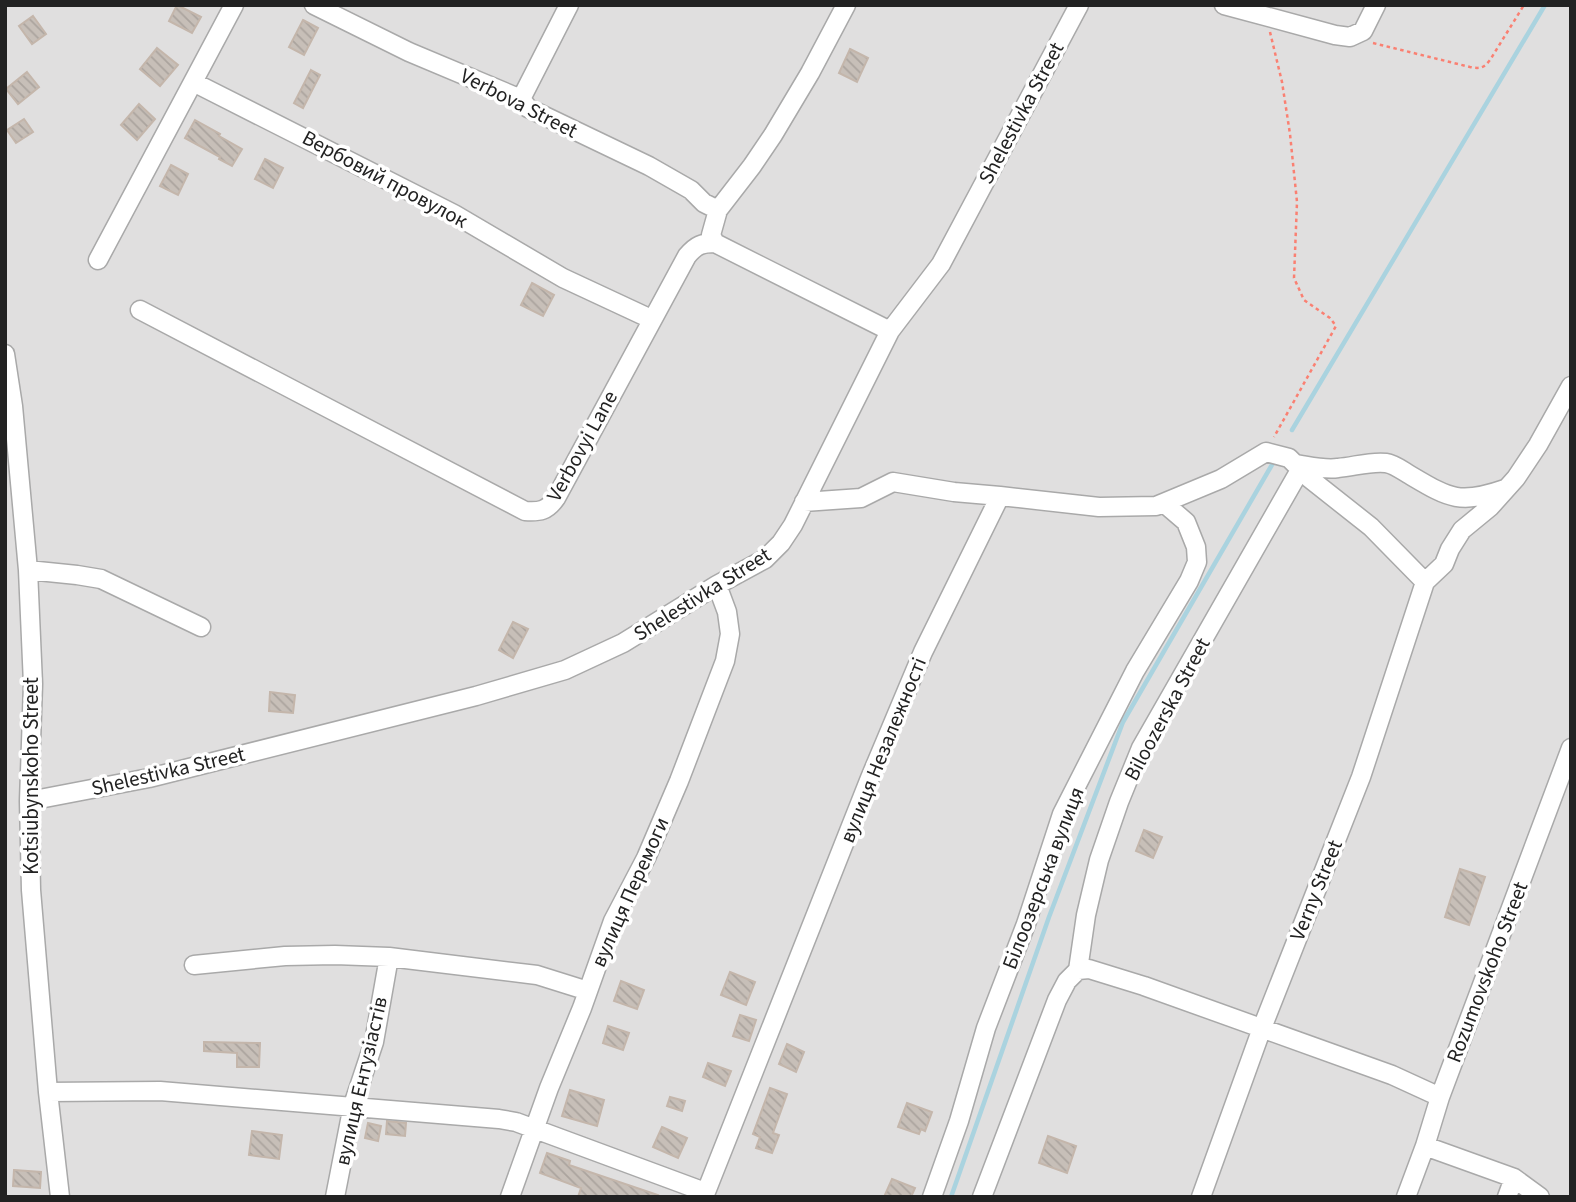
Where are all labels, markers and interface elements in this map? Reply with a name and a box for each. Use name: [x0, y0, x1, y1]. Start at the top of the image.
street label: Shelestivka Street: [971, 37, 1071, 189]
street label: Verbova Street: [455, 61, 583, 145]
street label: Вербовий провулок: [297, 123, 474, 236]
street label: Verbovyi Lane: [539, 385, 625, 507]
street label: Shelestivka Street: [628, 540, 776, 648]
street label: Biloozerska Street: [1117, 632, 1217, 786]
street label: вулиця Незалежності: [832, 653, 934, 847]
street label: Kotsiubynskoho Street: [16, 677, 46, 875]
street label: Shelestivka Street: [88, 739, 248, 803]
street label: Білоозерська вулиця: [994, 782, 1092, 974]
street label: вулиця Перемоги: [584, 812, 676, 972]
street label: Verny Street: [1282, 835, 1350, 945]
street label: Rozumovskoho Street: [1439, 877, 1535, 1067]
street label: вулиця Ентузіастів: [327, 994, 395, 1168]

